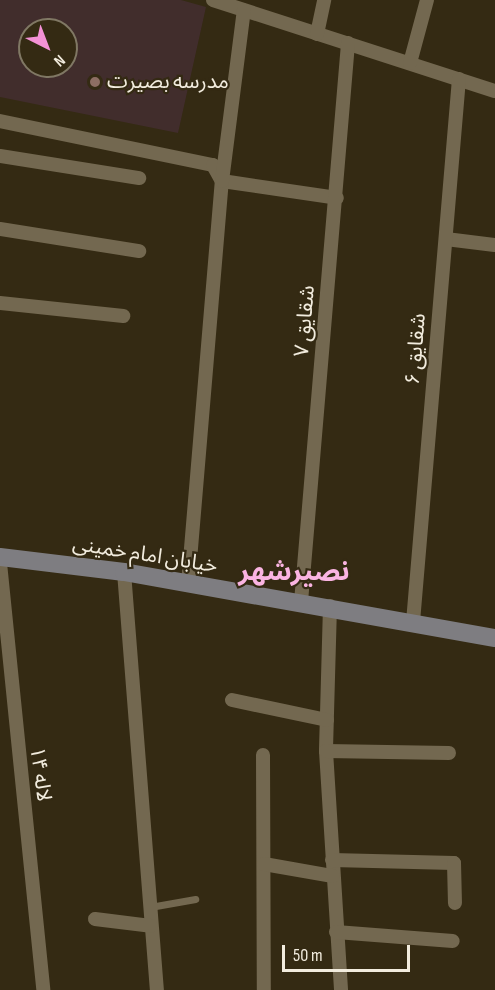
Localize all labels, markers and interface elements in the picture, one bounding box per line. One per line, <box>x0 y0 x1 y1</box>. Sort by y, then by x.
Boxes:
north arrow <box>18 18 78 78</box>
text: N <box>50 50 69 70</box>
place label: مدرسه بصیرت <box>107 69 229 95</box>
marker: مدرسه بصیرت <box>88 75 102 89</box>
street label: شقایق ۷ <box>289 284 321 358</box>
street label: شقایق ۶ <box>400 312 432 386</box>
street label: خیابان امام خمینی <box>71 531 219 579</box>
district label: نصیرشهر <box>238 557 350 589</box>
street label: لاله ۱۴ <box>24 745 56 803</box>
scale bar <box>285 933 412 971</box>
text: 50 m <box>293 945 323 966</box>

